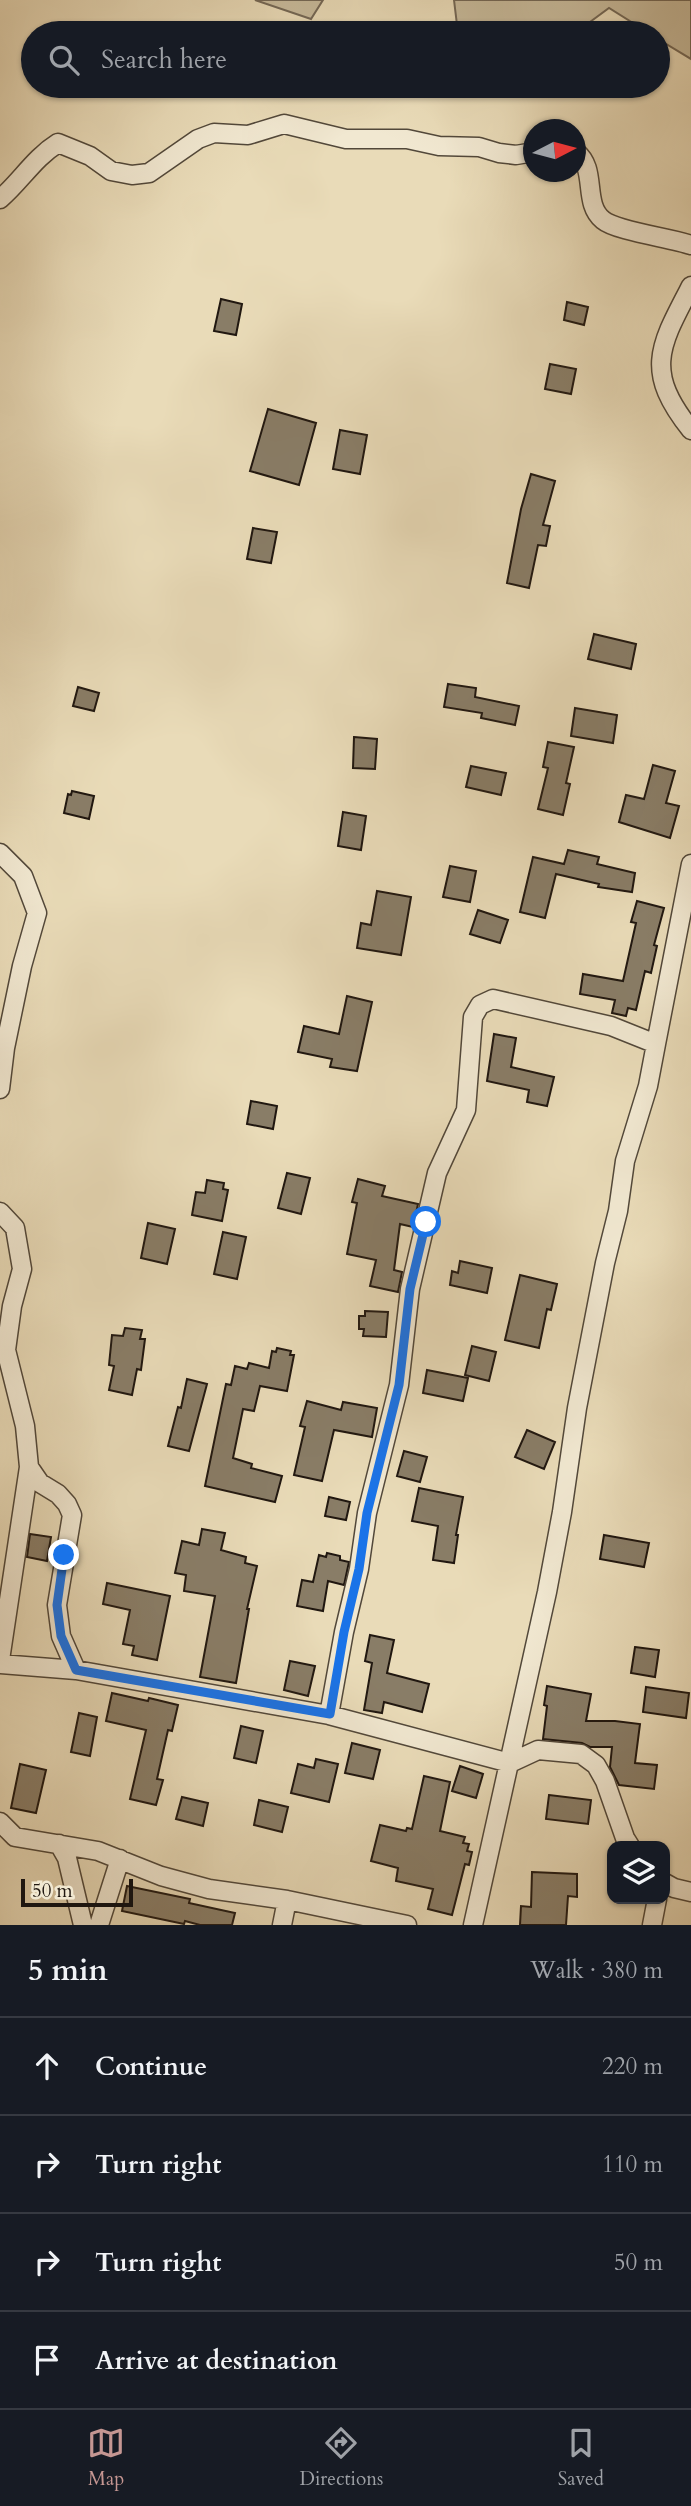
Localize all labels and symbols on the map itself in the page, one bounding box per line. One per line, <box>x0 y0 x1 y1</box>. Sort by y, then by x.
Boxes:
north arrow <box>523 119 586 182</box>
route start <box>410 1206 441 1237</box>
route end <box>48 1539 79 1570</box>
scale bar <box>21 1876 133 1908</box>

